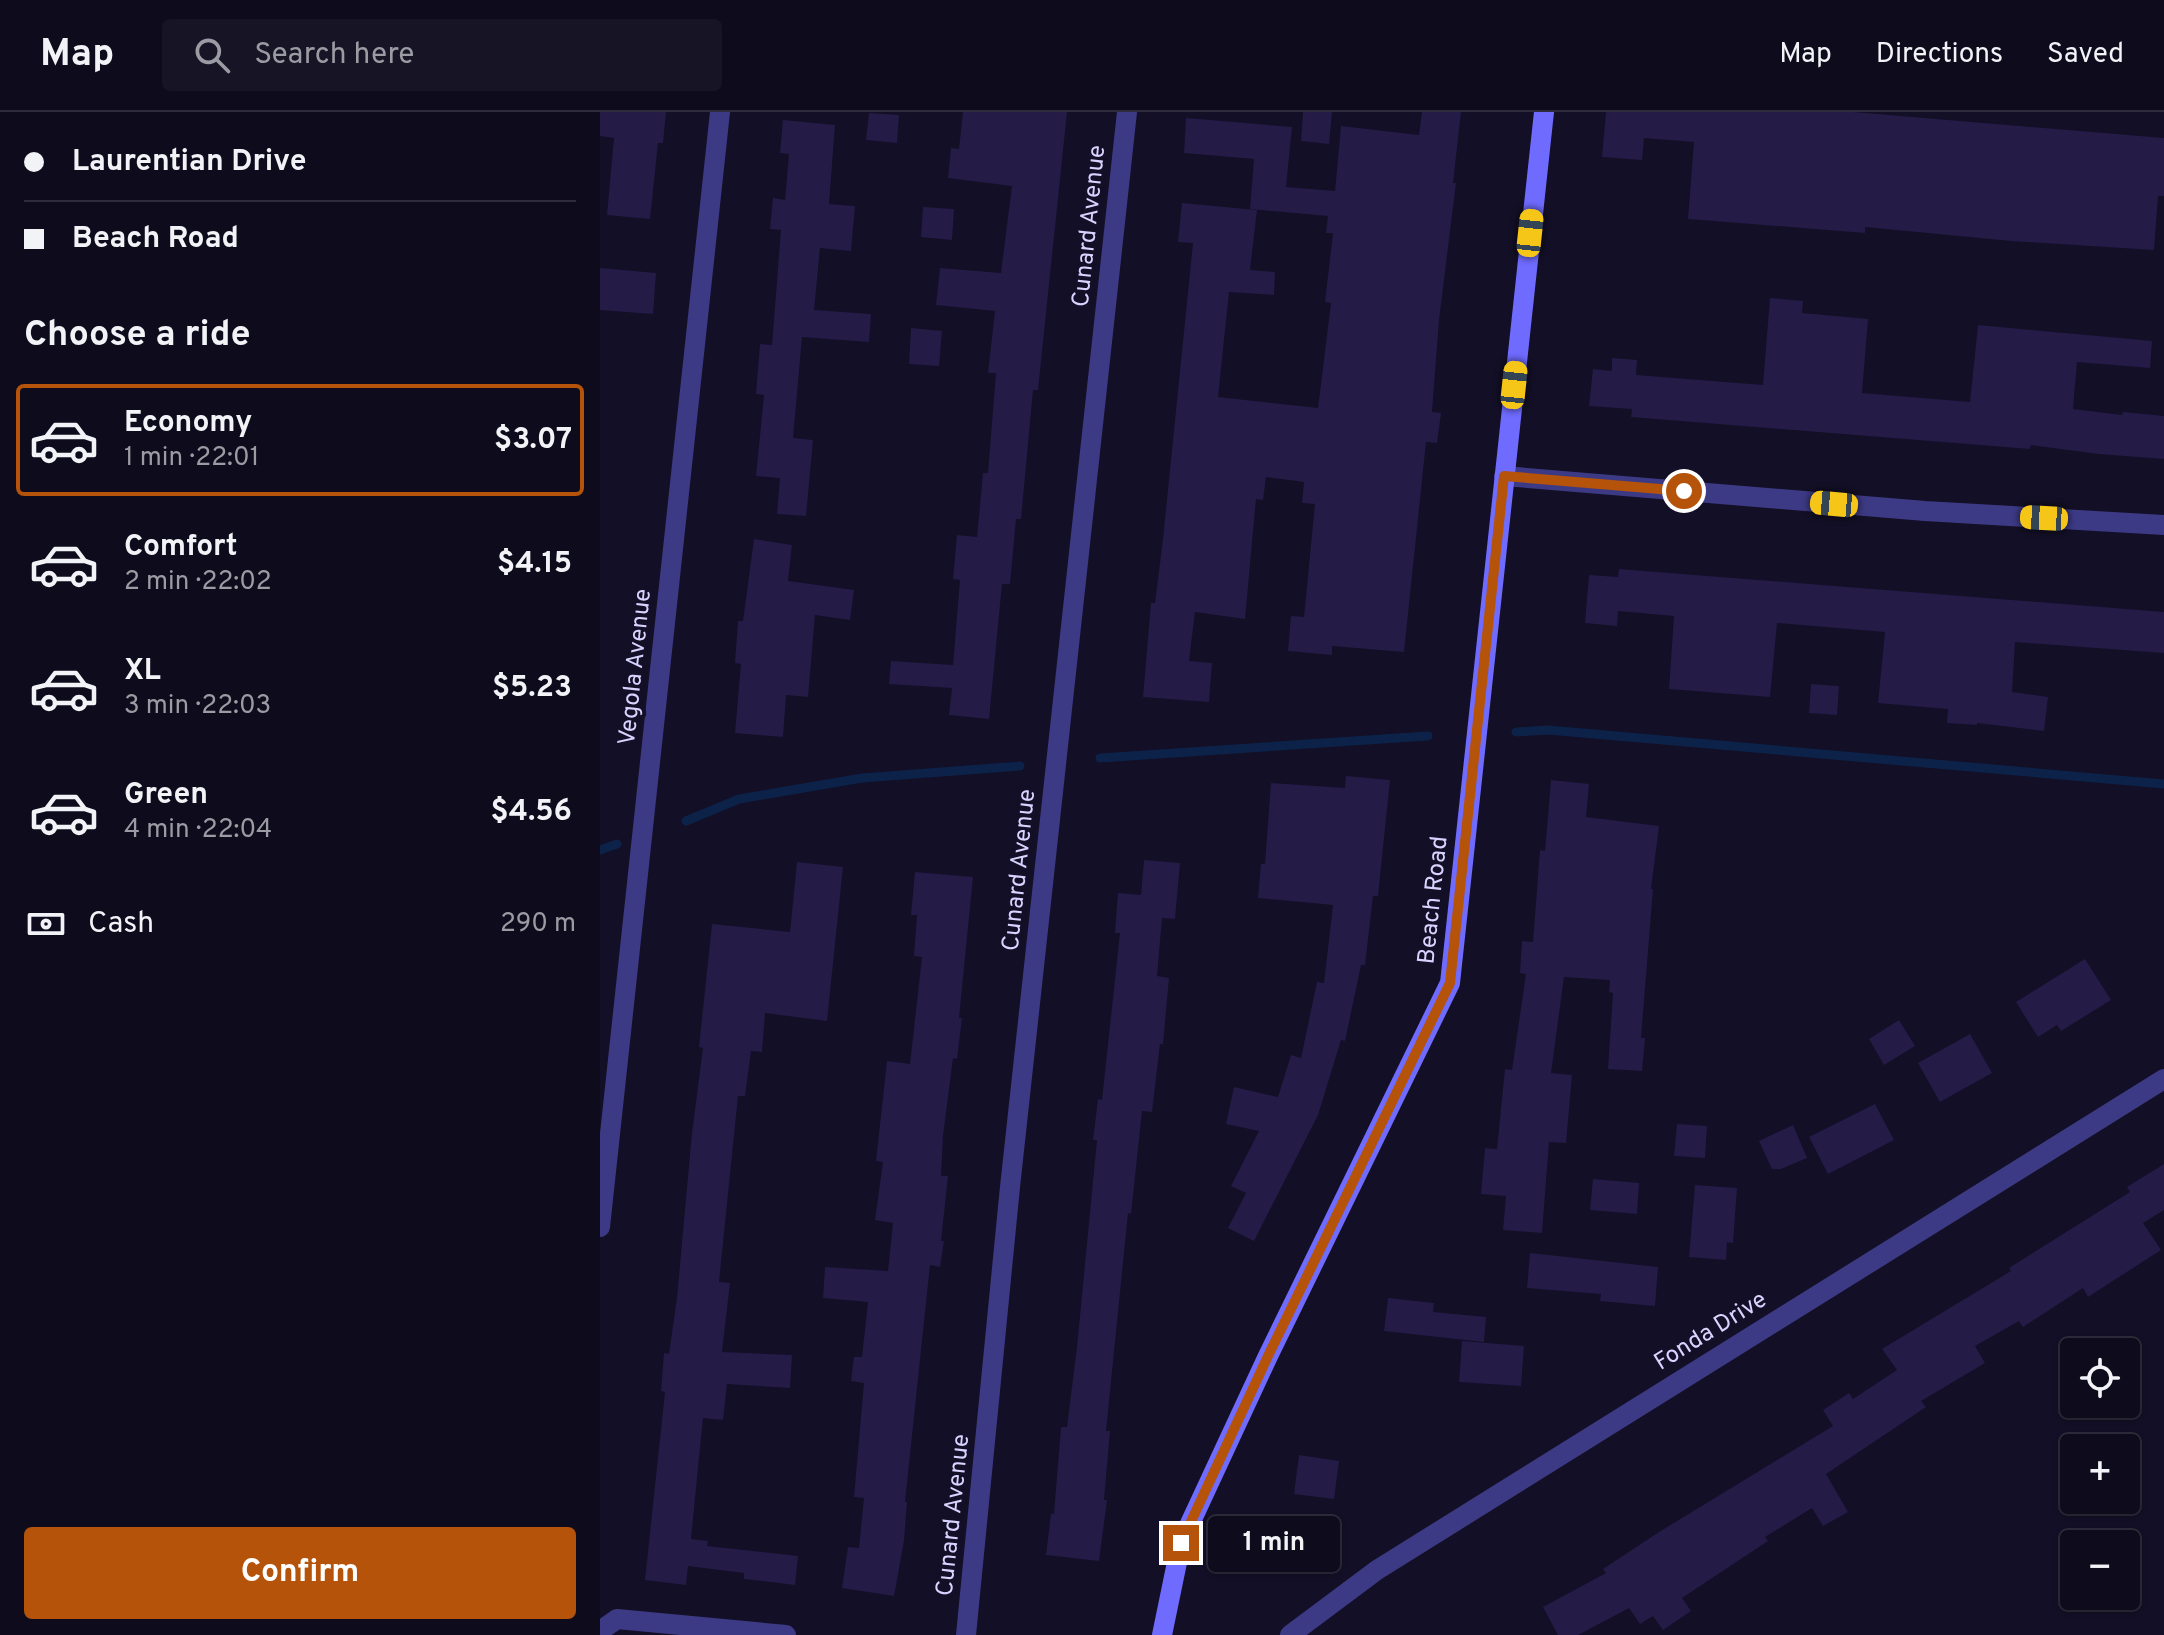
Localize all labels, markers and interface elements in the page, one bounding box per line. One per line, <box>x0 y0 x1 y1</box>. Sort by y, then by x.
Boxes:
search box <box>162 19 722 91</box>
text: Map <box>40 31 114 80</box>
icon: search <box>190 33 234 77</box>
text: Search here <box>254 37 414 74</box>
text: Map <box>1779 37 1832 73</box>
text: Directions <box>1876 37 2003 73</box>
text: Saved <box>2047 37 2124 73</box>
text: Laurentian Drive <box>72 144 306 181</box>
street label: Cunard Avenue <box>1067 144 1113 309</box>
car <box>1516 208 1544 258</box>
text: Beach Road <box>72 221 239 258</box>
text: Choose a ride <box>24 313 250 359</box>
car <box>1500 360 1528 410</box>
icon: car <box>28 404 100 476</box>
text: Economy <box>124 405 252 442</box>
text: $3.07 <box>494 422 572 459</box>
text: 1 min · 22:01 <box>124 442 259 475</box>
route start <box>1666 473 1702 509</box>
car <box>1809 490 1859 518</box>
car <box>2019 505 2069 531</box>
icon: car <box>28 528 100 600</box>
text: Comfort <box>124 529 237 566</box>
text: $4.15 <box>497 546 572 583</box>
text: 2 min · 22:02 <box>124 566 272 599</box>
street label: Vegola Avenue <box>613 587 659 747</box>
icon: car <box>28 652 100 724</box>
text: XL <box>124 653 161 690</box>
text: $5.23 <box>492 670 572 707</box>
text: 3 min · 22:03 <box>124 690 271 723</box>
icon: car <box>28 776 100 848</box>
text: Green <box>124 777 208 814</box>
street label: Cunard Avenue <box>997 788 1043 953</box>
text: $4.56 <box>491 794 572 831</box>
text: 4 min · 22:04 <box>124 814 272 847</box>
street label: Beach Road <box>1412 835 1456 966</box>
icon: cash <box>24 902 68 946</box>
text: Cash <box>88 906 154 943</box>
text: 290 m <box>500 908 576 941</box>
street label: Fonda Drive <box>1649 1285 1773 1378</box>
map controls <box>2060 1338 2140 1610</box>
button: locate <box>2060 1338 2140 1418</box>
street label: Cunard Avenue <box>931 1433 977 1598</box>
button: + <box>2060 1434 2140 1514</box>
callout: 1 min <box>1209 1515 1341 1571</box>
route end <box>1163 1525 1199 1561</box>
button: Confirm <box>24 1527 576 1619</box>
text: 1 min <box>1243 1527 1305 1560</box>
button: − <box>2060 1530 2140 1610</box>

